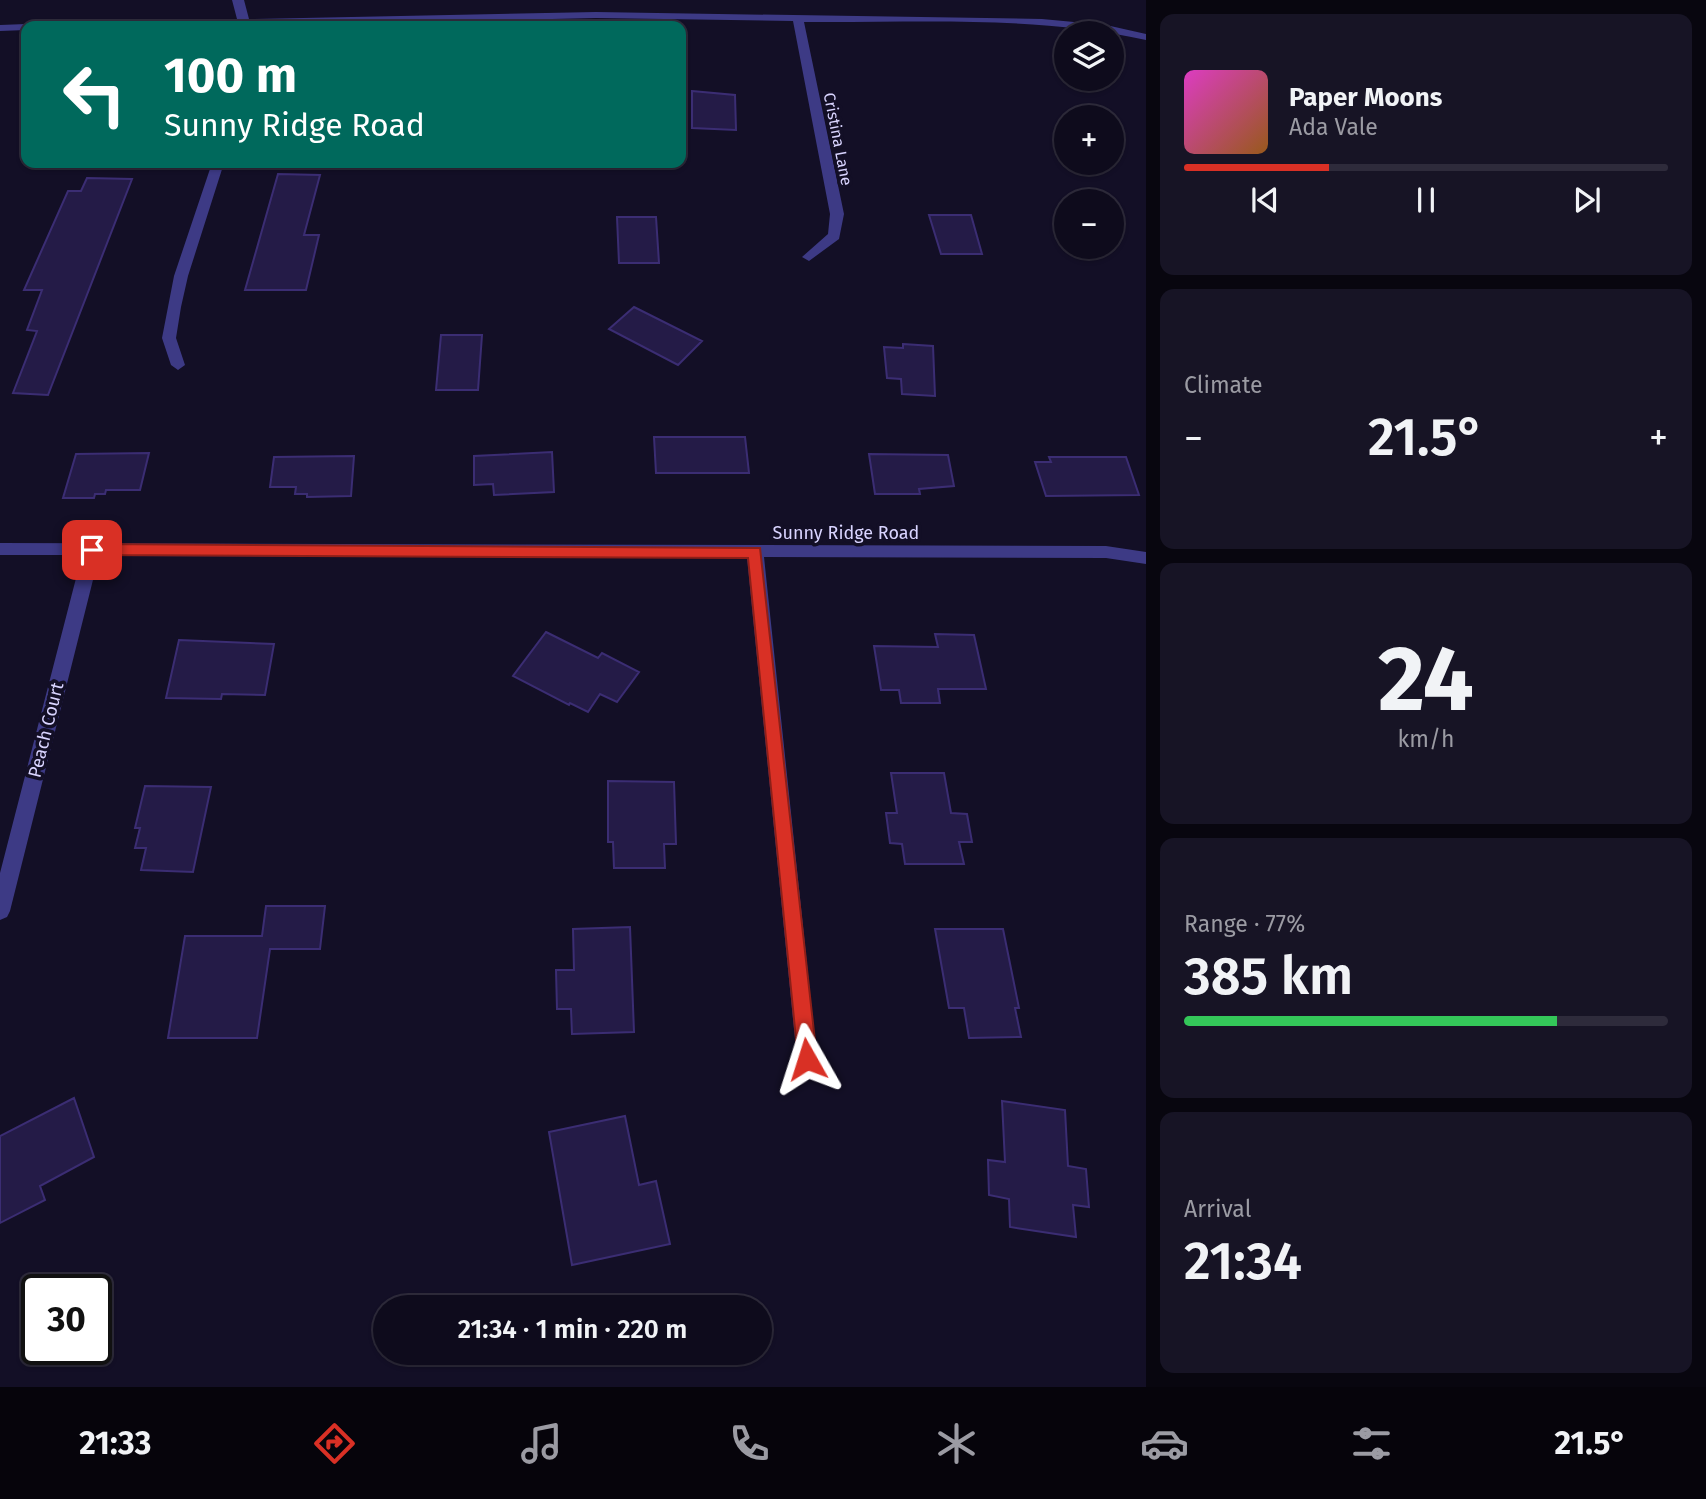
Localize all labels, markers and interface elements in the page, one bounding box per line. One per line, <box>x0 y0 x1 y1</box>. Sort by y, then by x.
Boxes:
map controls <box>1054 21 1124 259</box>
button: layers <box>1054 21 1124 91</box>
text: 100 m <box>164 46 297 105</box>
icon: left <box>49 49 140 140</box>
text: Paper Moons <box>1289 82 1442 113</box>
street label: Cristina Lane <box>820 91 856 187</box>
button: + <box>1054 105 1124 175</box>
text: Sunny Ridge Road <box>164 106 425 144</box>
text: Ada Vale <box>1289 113 1378 141</box>
icon: previous <box>1246 181 1284 219</box>
icon: pause <box>1407 181 1445 219</box>
icon: next <box>1568 181 1606 219</box>
button: − <box>1054 189 1124 259</box>
text: Climate <box>1184 371 1263 399</box>
text: 21.5° <box>1368 406 1484 469</box>
text: − <box>1184 415 1203 461</box>
text: + <box>1649 415 1668 461</box>
pin <box>62 520 122 580</box>
street label: Sunny Ridge Road <box>773 522 919 544</box>
icon: arrive <box>73 531 111 569</box>
text: 24 <box>1378 625 1474 734</box>
street label: Peach Court <box>24 680 69 780</box>
text: km/h <box>1398 725 1454 753</box>
text: Range · 77% <box>1184 910 1305 938</box>
text: 385 km <box>1184 945 1353 1008</box>
position arrow <box>770 1022 844 1096</box>
text: Arrival <box>1184 1195 1251 1223</box>
text: 21:34 <box>1184 1230 1302 1293</box>
speed limit sign: 30 <box>21 1274 112 1365</box>
text: 21:34 · 1 min · 220 m <box>458 1314 687 1345</box>
icon: directions <box>310 1419 359 1468</box>
icon: music <box>517 1419 566 1468</box>
icon: phone <box>725 1419 774 1468</box>
icon: climate <box>932 1419 981 1468</box>
icon: car <box>1140 1419 1189 1468</box>
icon: filters <box>1347 1419 1396 1468</box>
text: 21:33 <box>79 1424 151 1462</box>
text: 21.5° <box>1555 1424 1627 1462</box>

